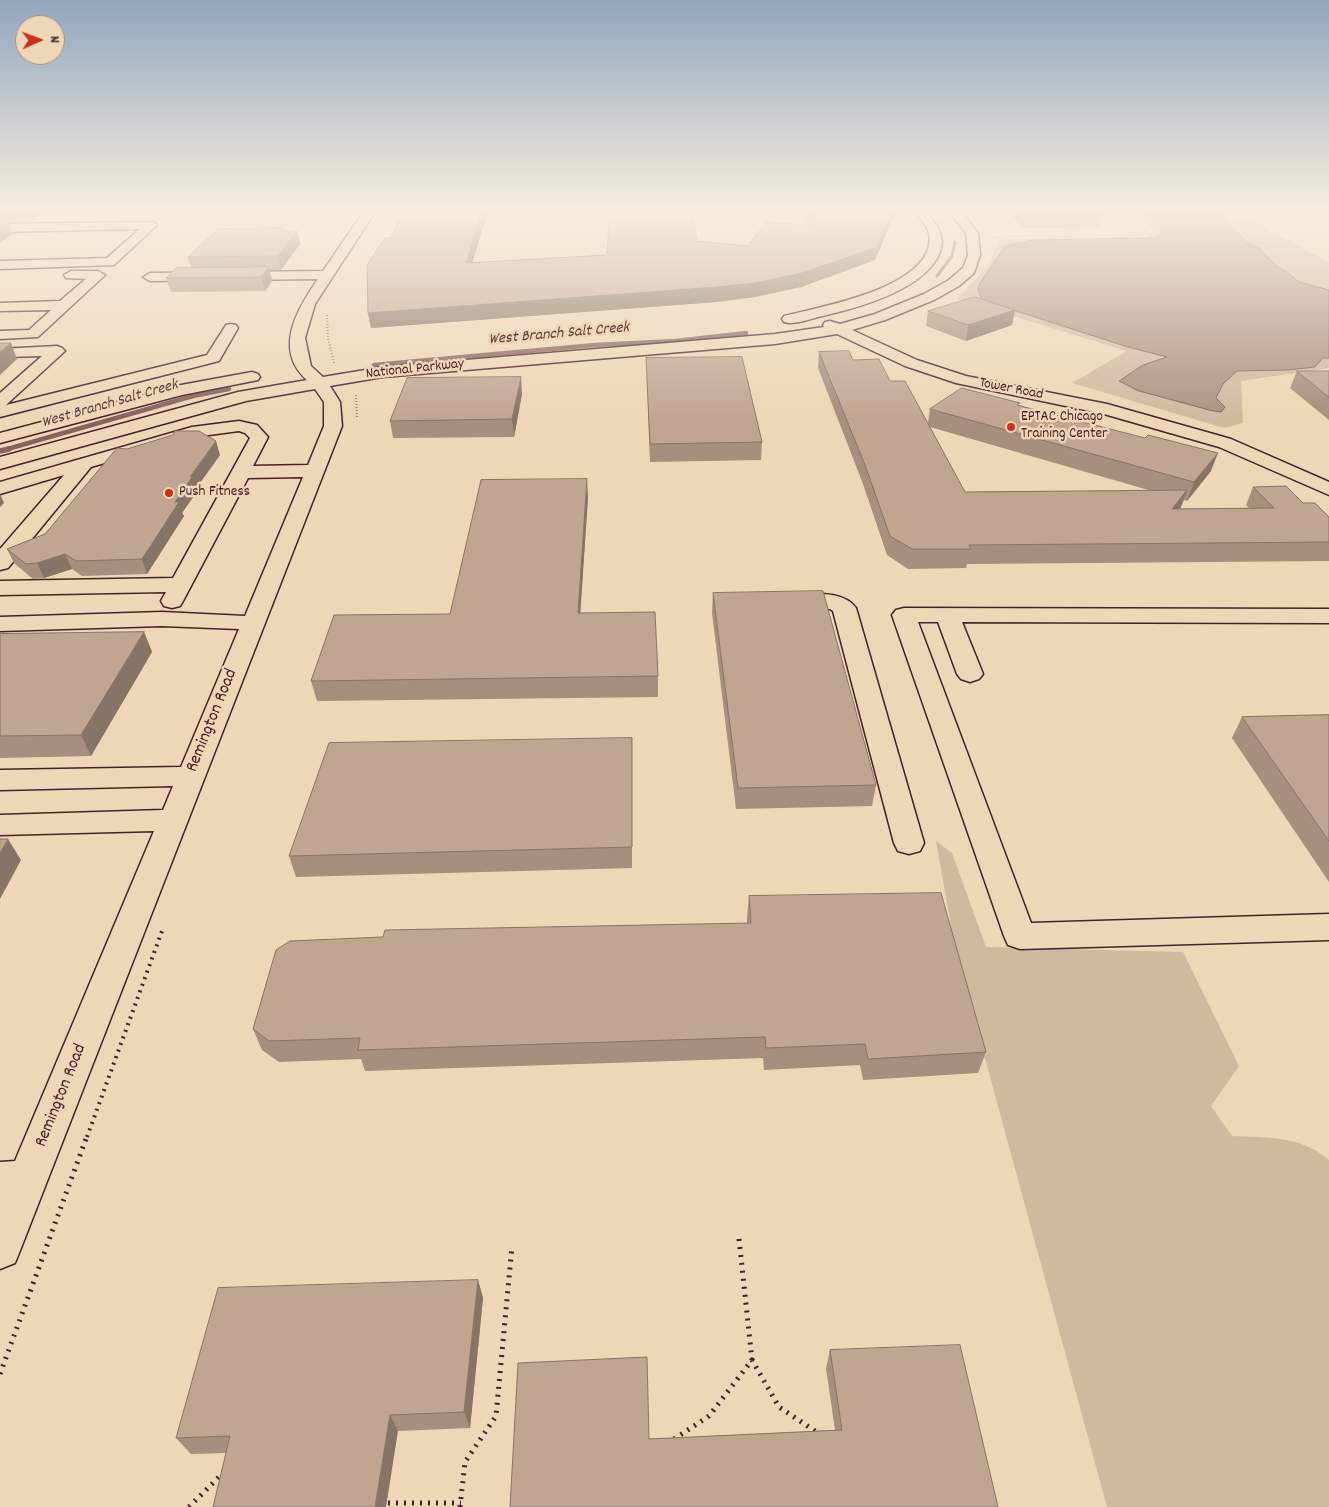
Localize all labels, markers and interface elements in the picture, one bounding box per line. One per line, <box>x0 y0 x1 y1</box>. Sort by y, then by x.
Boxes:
north arrow <box>15 15 65 65</box>
text: N <box>44 36 64 43</box>
water label: West Branch Salt Creek <box>488 319 630 351</box>
street label: National Parkway <box>365 356 465 384</box>
street label: Tower Road <box>978 375 1044 405</box>
water label: West Branch Salt Creek <box>40 376 180 434</box>
place label: EPTAC Chicago Training Center <box>1021 409 1108 444</box>
marker: EPTAC Chicago Training Center <box>1005 421 1017 433</box>
place label: Push Fitness <box>179 484 250 502</box>
marker: Push Fitness <box>163 487 175 499</box>
street label: Remington Road <box>183 666 243 776</box>
street label: Remington Road <box>32 1041 92 1151</box>

